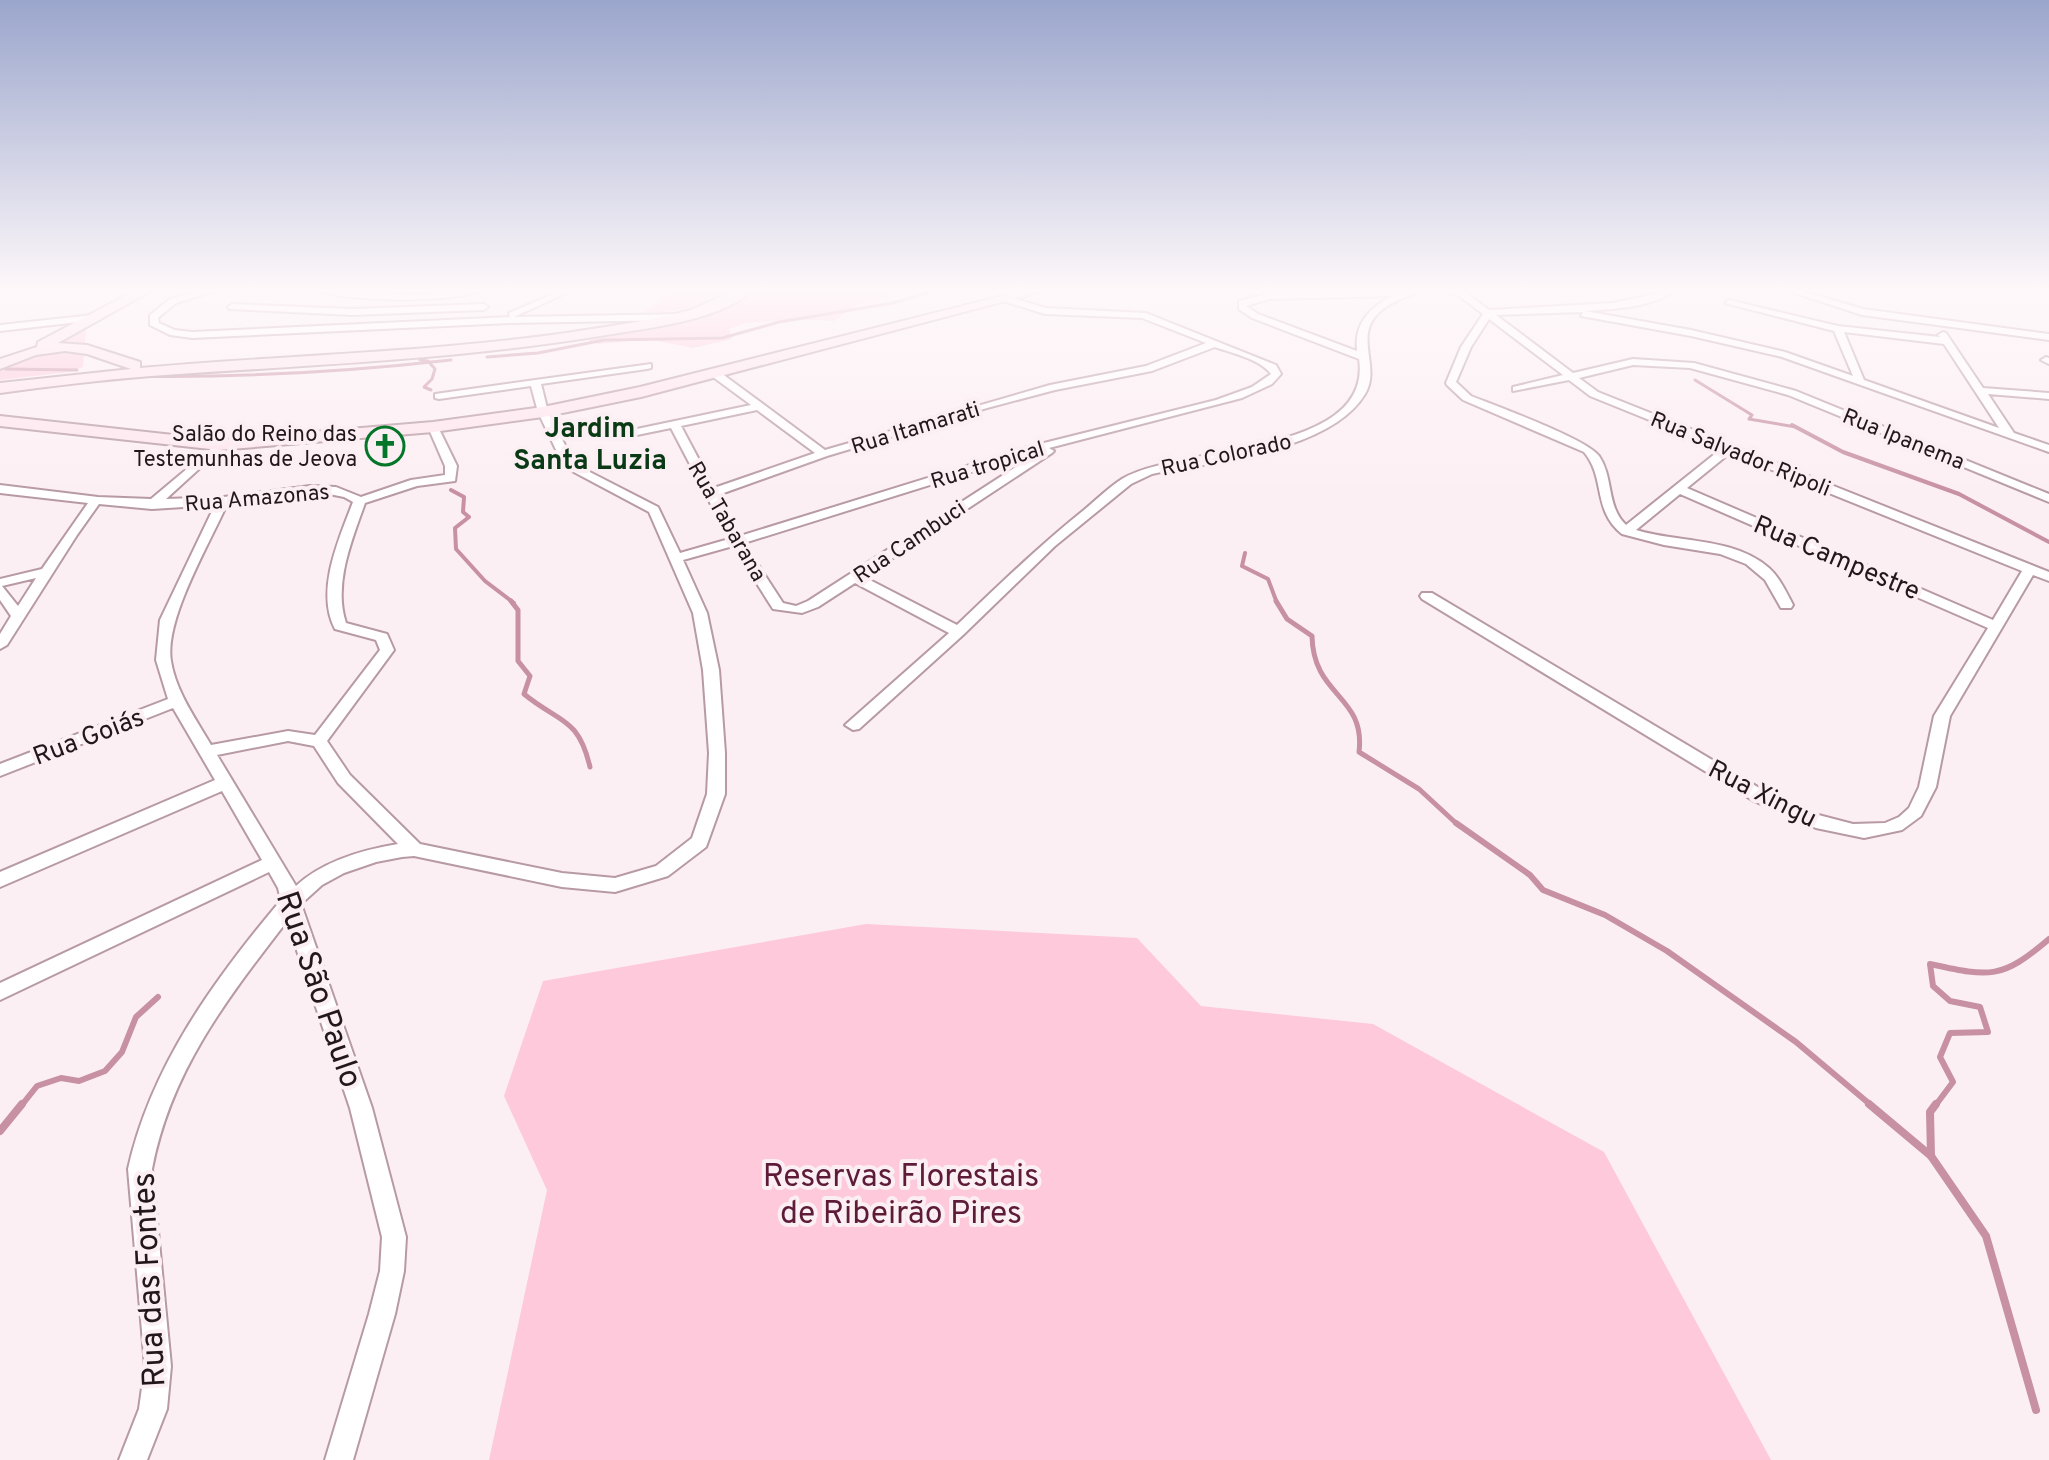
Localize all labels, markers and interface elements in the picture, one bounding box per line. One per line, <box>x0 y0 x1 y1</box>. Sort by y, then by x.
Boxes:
street label: Rua Itamarati <box>848 397 983 462</box>
street label: Rua Ipanema <box>1838 404 1968 477</box>
street label: Rua Salvador Ripoli <box>1646 407 1834 504</box>
district label: Jardim Santa Luzia <box>513 412 667 480</box>
place label: Salão do Reino das Testemunhas de Jeova <box>133 422 357 474</box>
church icon: Salão do Reino das Testemunhas de Jeova <box>364 425 406 467</box>
street label: Rua Colorado <box>1159 429 1294 483</box>
street label: Rua tropical <box>928 436 1048 496</box>
street label: Rua Tabarana <box>681 457 771 587</box>
street label: Rua Amazonas <box>184 480 331 519</box>
street label: Rua Cambuci <box>849 496 972 590</box>
street label: Rua Campestre <box>1748 509 1924 609</box>
street label: Rua Goiás <box>29 702 149 775</box>
street label: Rua Xingu <box>1702 754 1822 837</box>
street label: Rua São Paulo <box>265 886 370 1094</box>
park label: Reservas Florestais de Ribeirão Pires <box>763 1158 1039 1235</box>
street label: Rua das Fontes <box>125 1171 177 1388</box>

